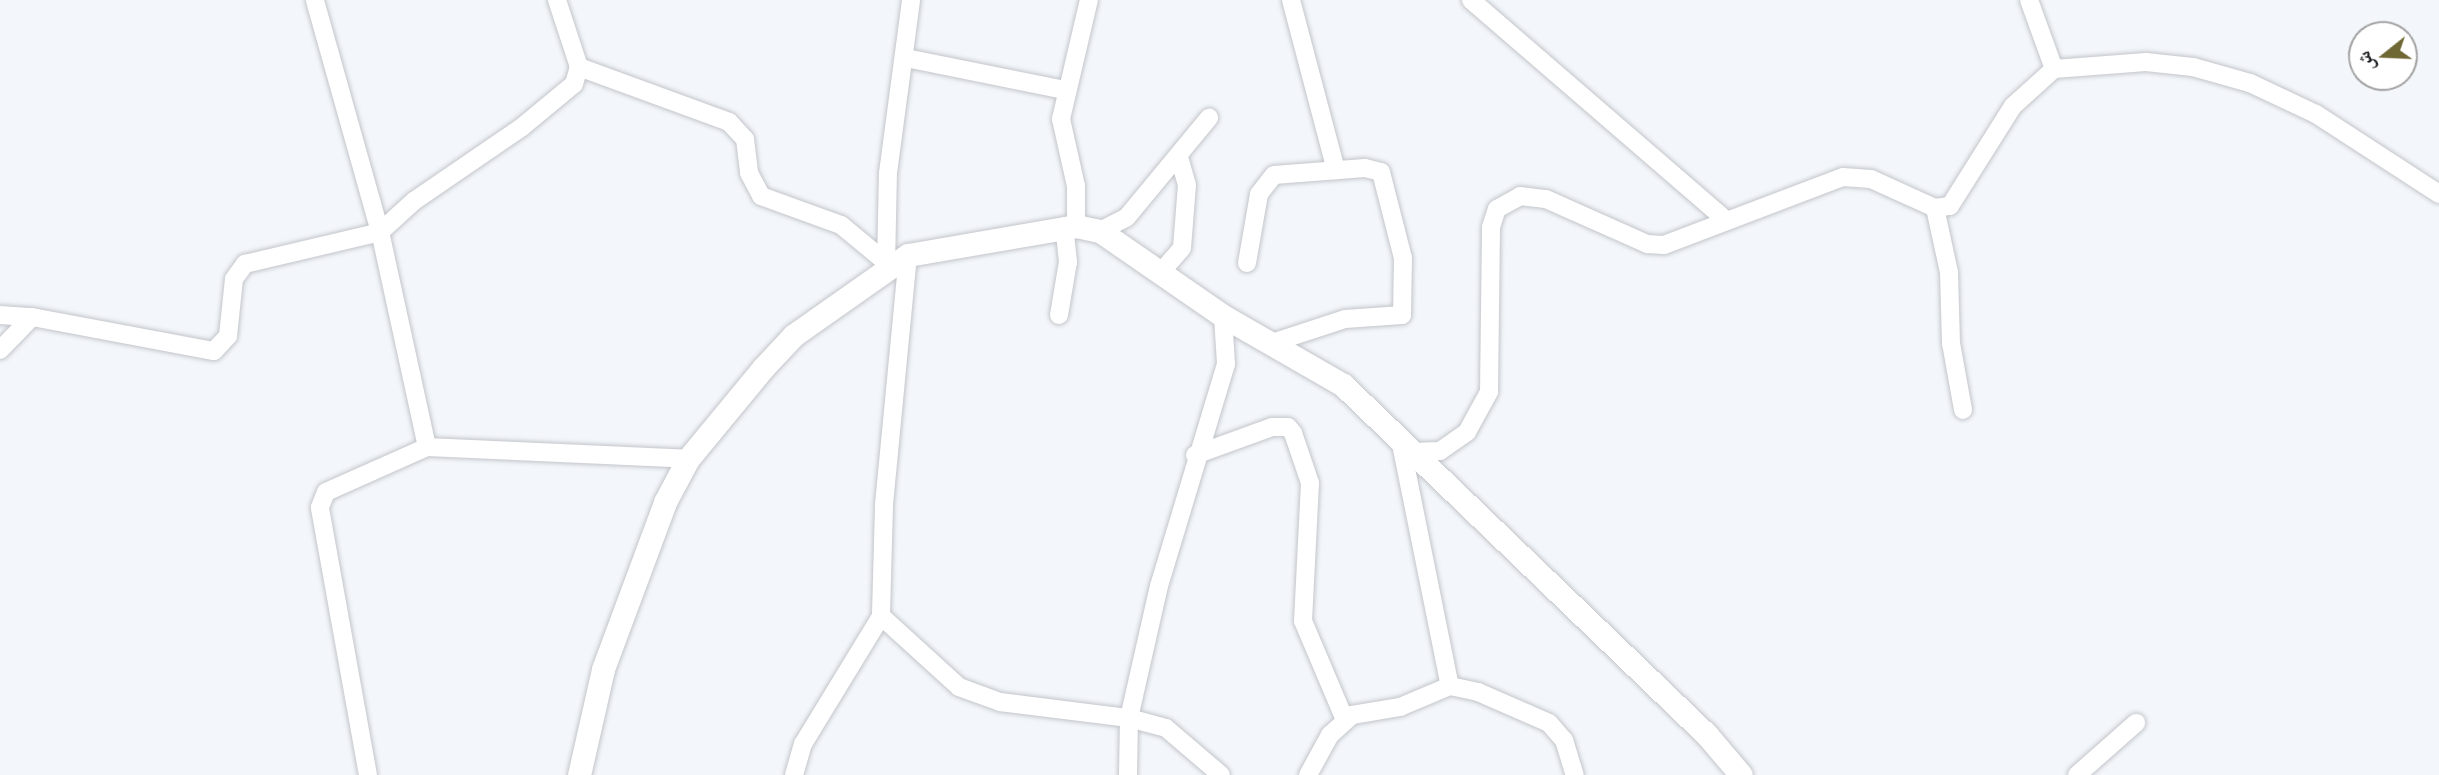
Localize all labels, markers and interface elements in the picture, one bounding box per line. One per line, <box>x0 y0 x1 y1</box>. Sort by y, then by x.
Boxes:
north arrow <box>2348 21 2418 91</box>
text: ش <box>2350 49 2379 75</box>

